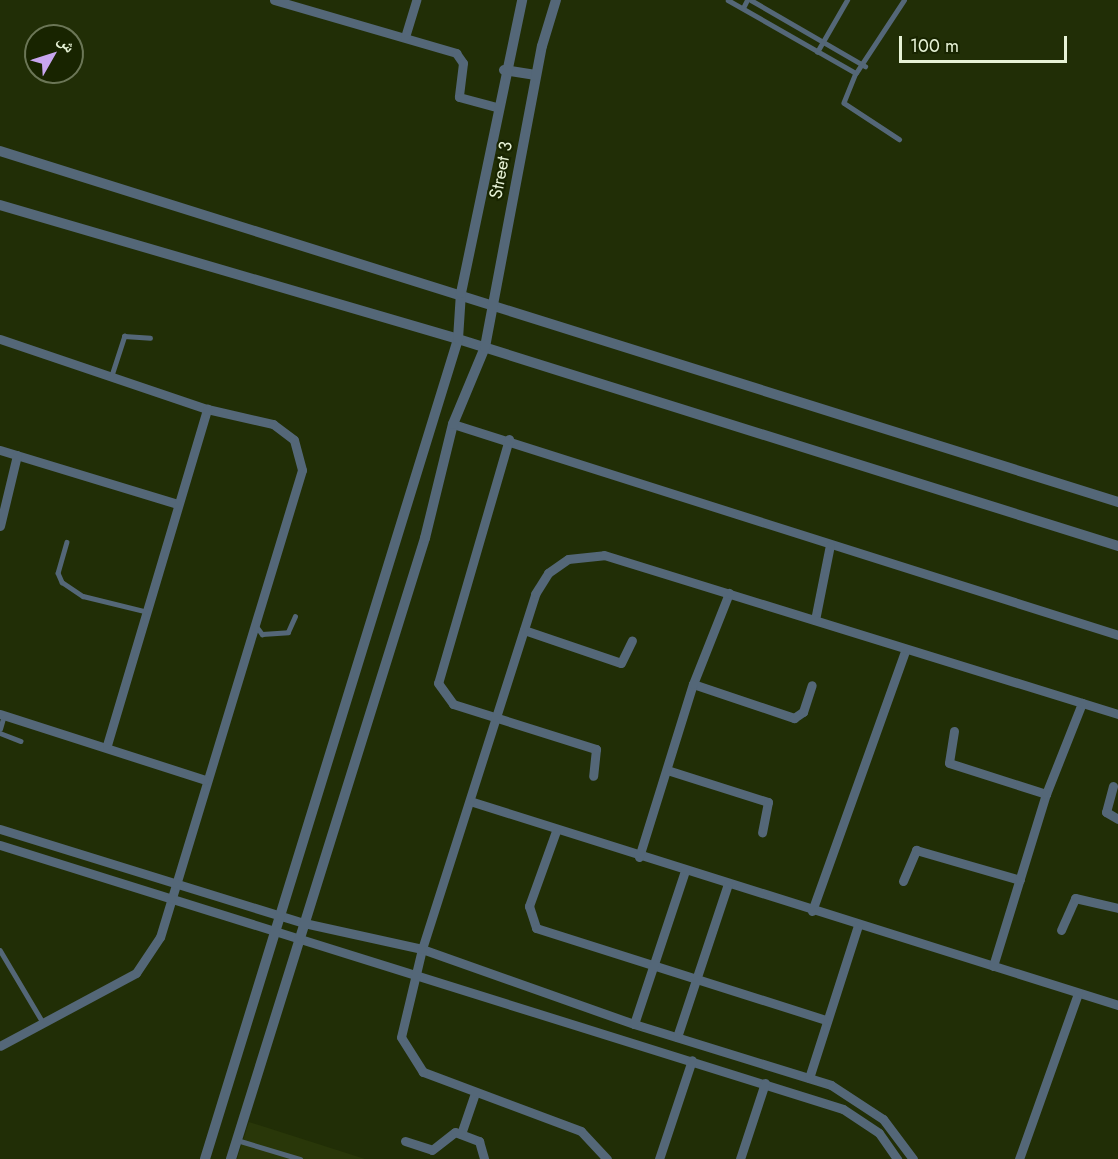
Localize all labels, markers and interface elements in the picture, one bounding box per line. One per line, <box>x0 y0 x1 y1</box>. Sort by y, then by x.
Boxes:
north arrow <box>24 24 84 84</box>
scale bar <box>902 24 1070 62</box>
text: ش <box>53 30 81 57</box>
text: 100 m <box>910 33 959 59</box>
street label: Street 3 <box>485 139 517 201</box>

